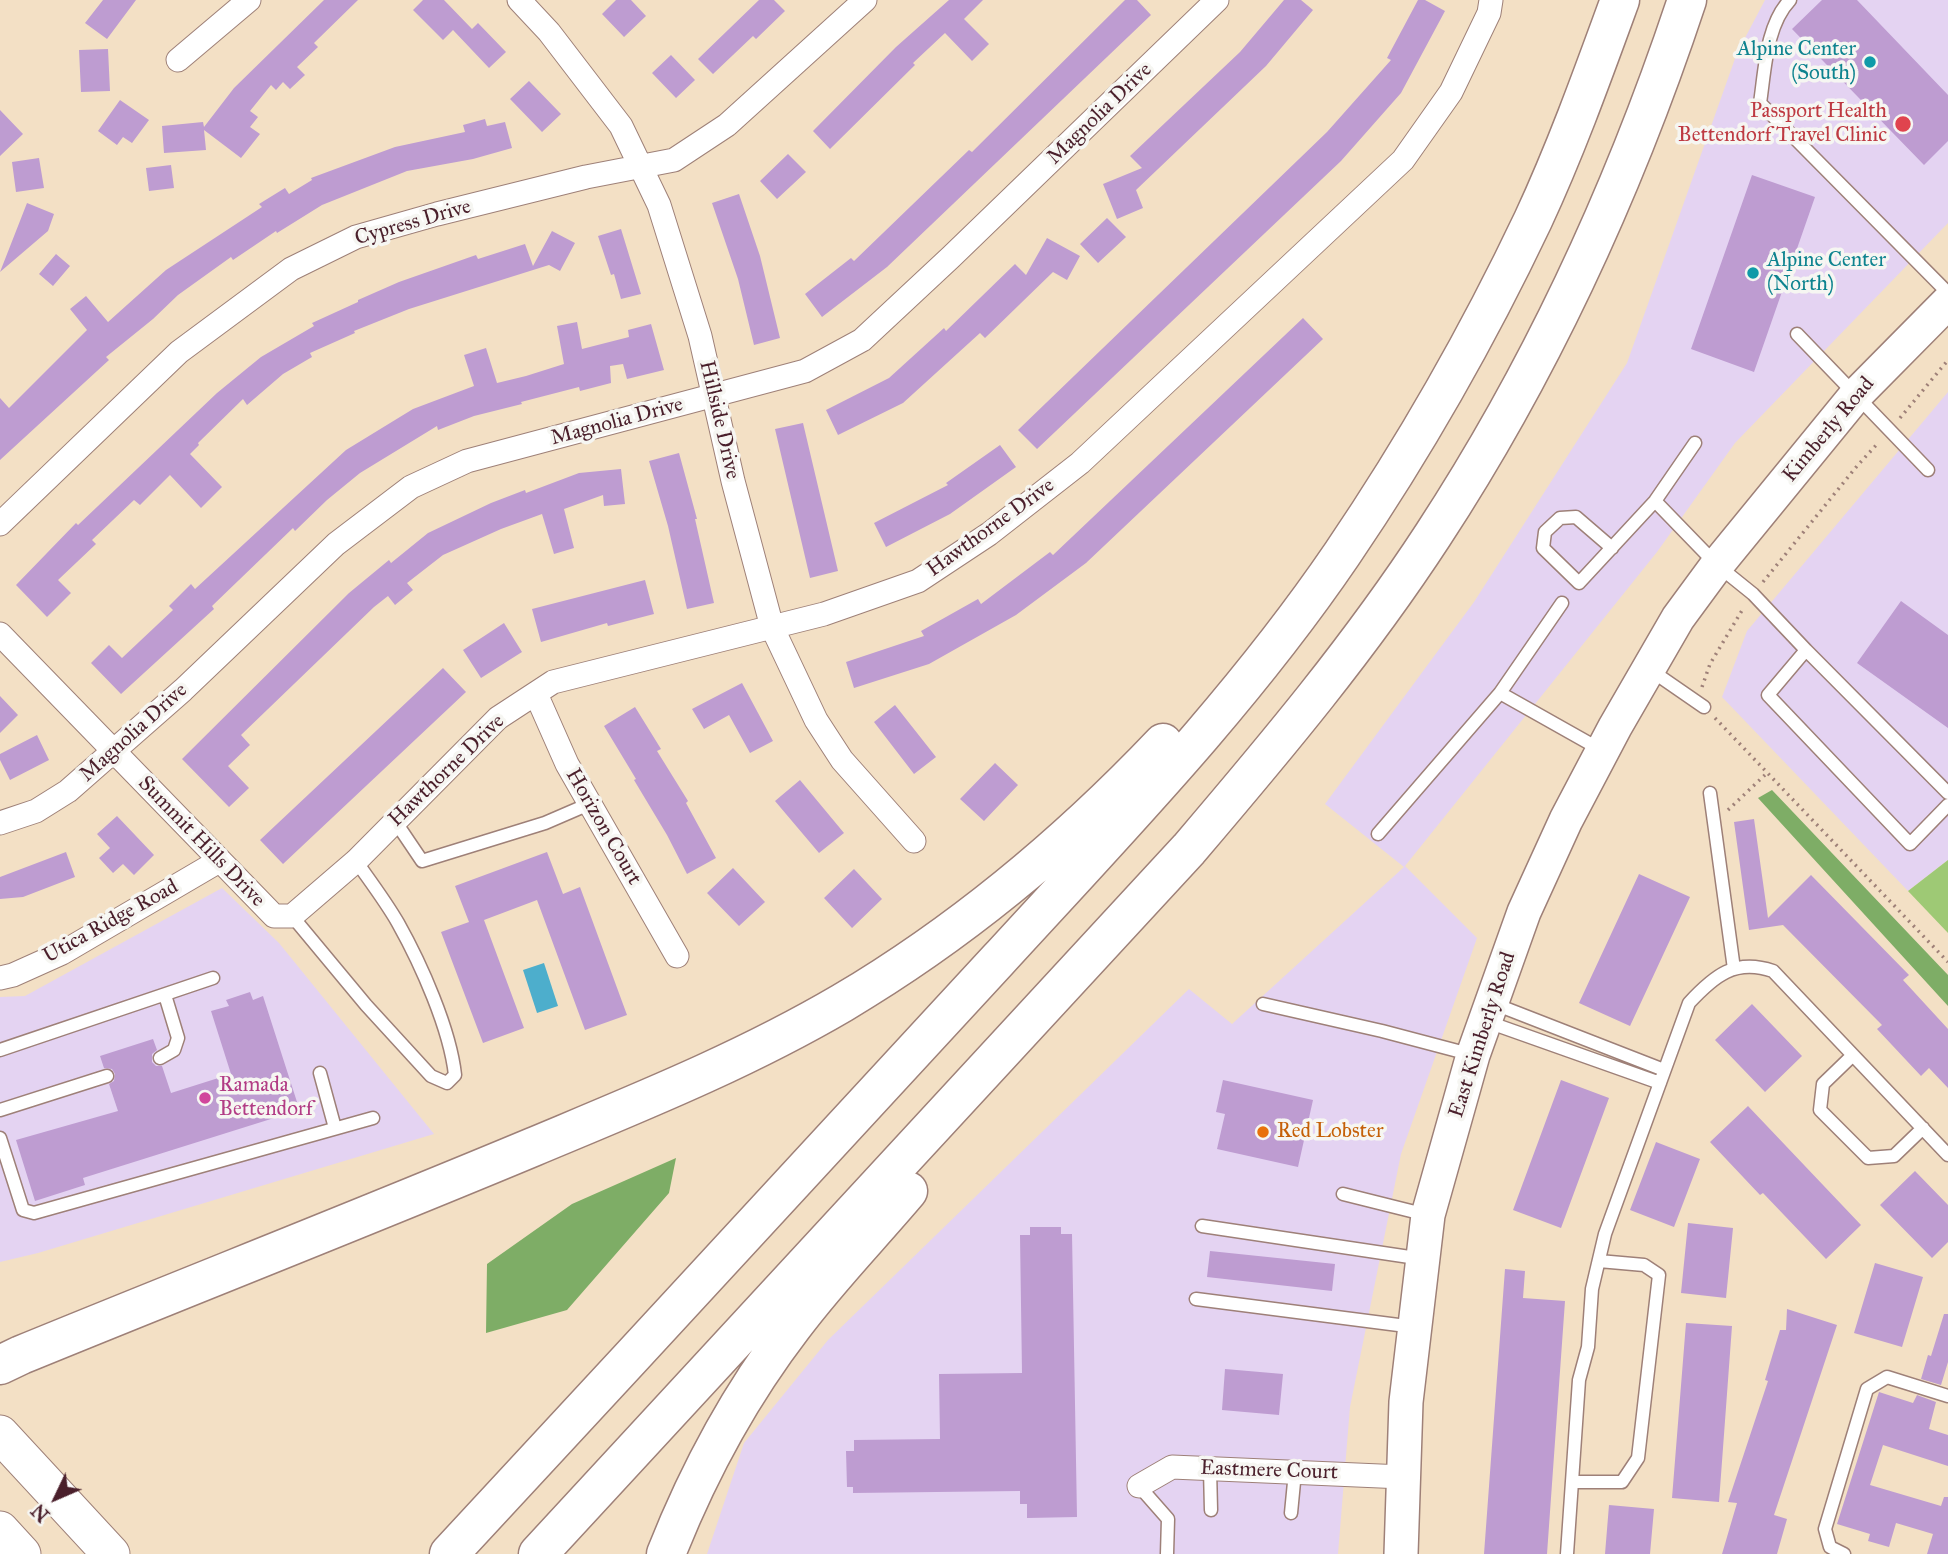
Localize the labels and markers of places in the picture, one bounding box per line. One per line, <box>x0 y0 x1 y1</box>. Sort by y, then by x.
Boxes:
place label: Alpine Center (South) <box>1737 37 1856 87</box>
marker: Alpine Center (South) <box>1862 54 1878 70</box>
place label: Passport Health Bettendorf Travel Clinic <box>1678 99 1887 149</box>
marker: Passport Health Bettendorf Travel Clinic <box>1893 114 1913 134</box>
place label: Alpine Center (North) <box>1767 248 1886 298</box>
marker: Alpine Center (North) <box>1745 265 1761 281</box>
place label: Ramada Bettendorf <box>219 1073 313 1123</box>
marker: Ramada Bettendorf <box>197 1090 213 1106</box>
place label: Red Lobster <box>1277 1119 1384 1145</box>
marker: Red Lobster <box>1255 1124 1271 1140</box>

